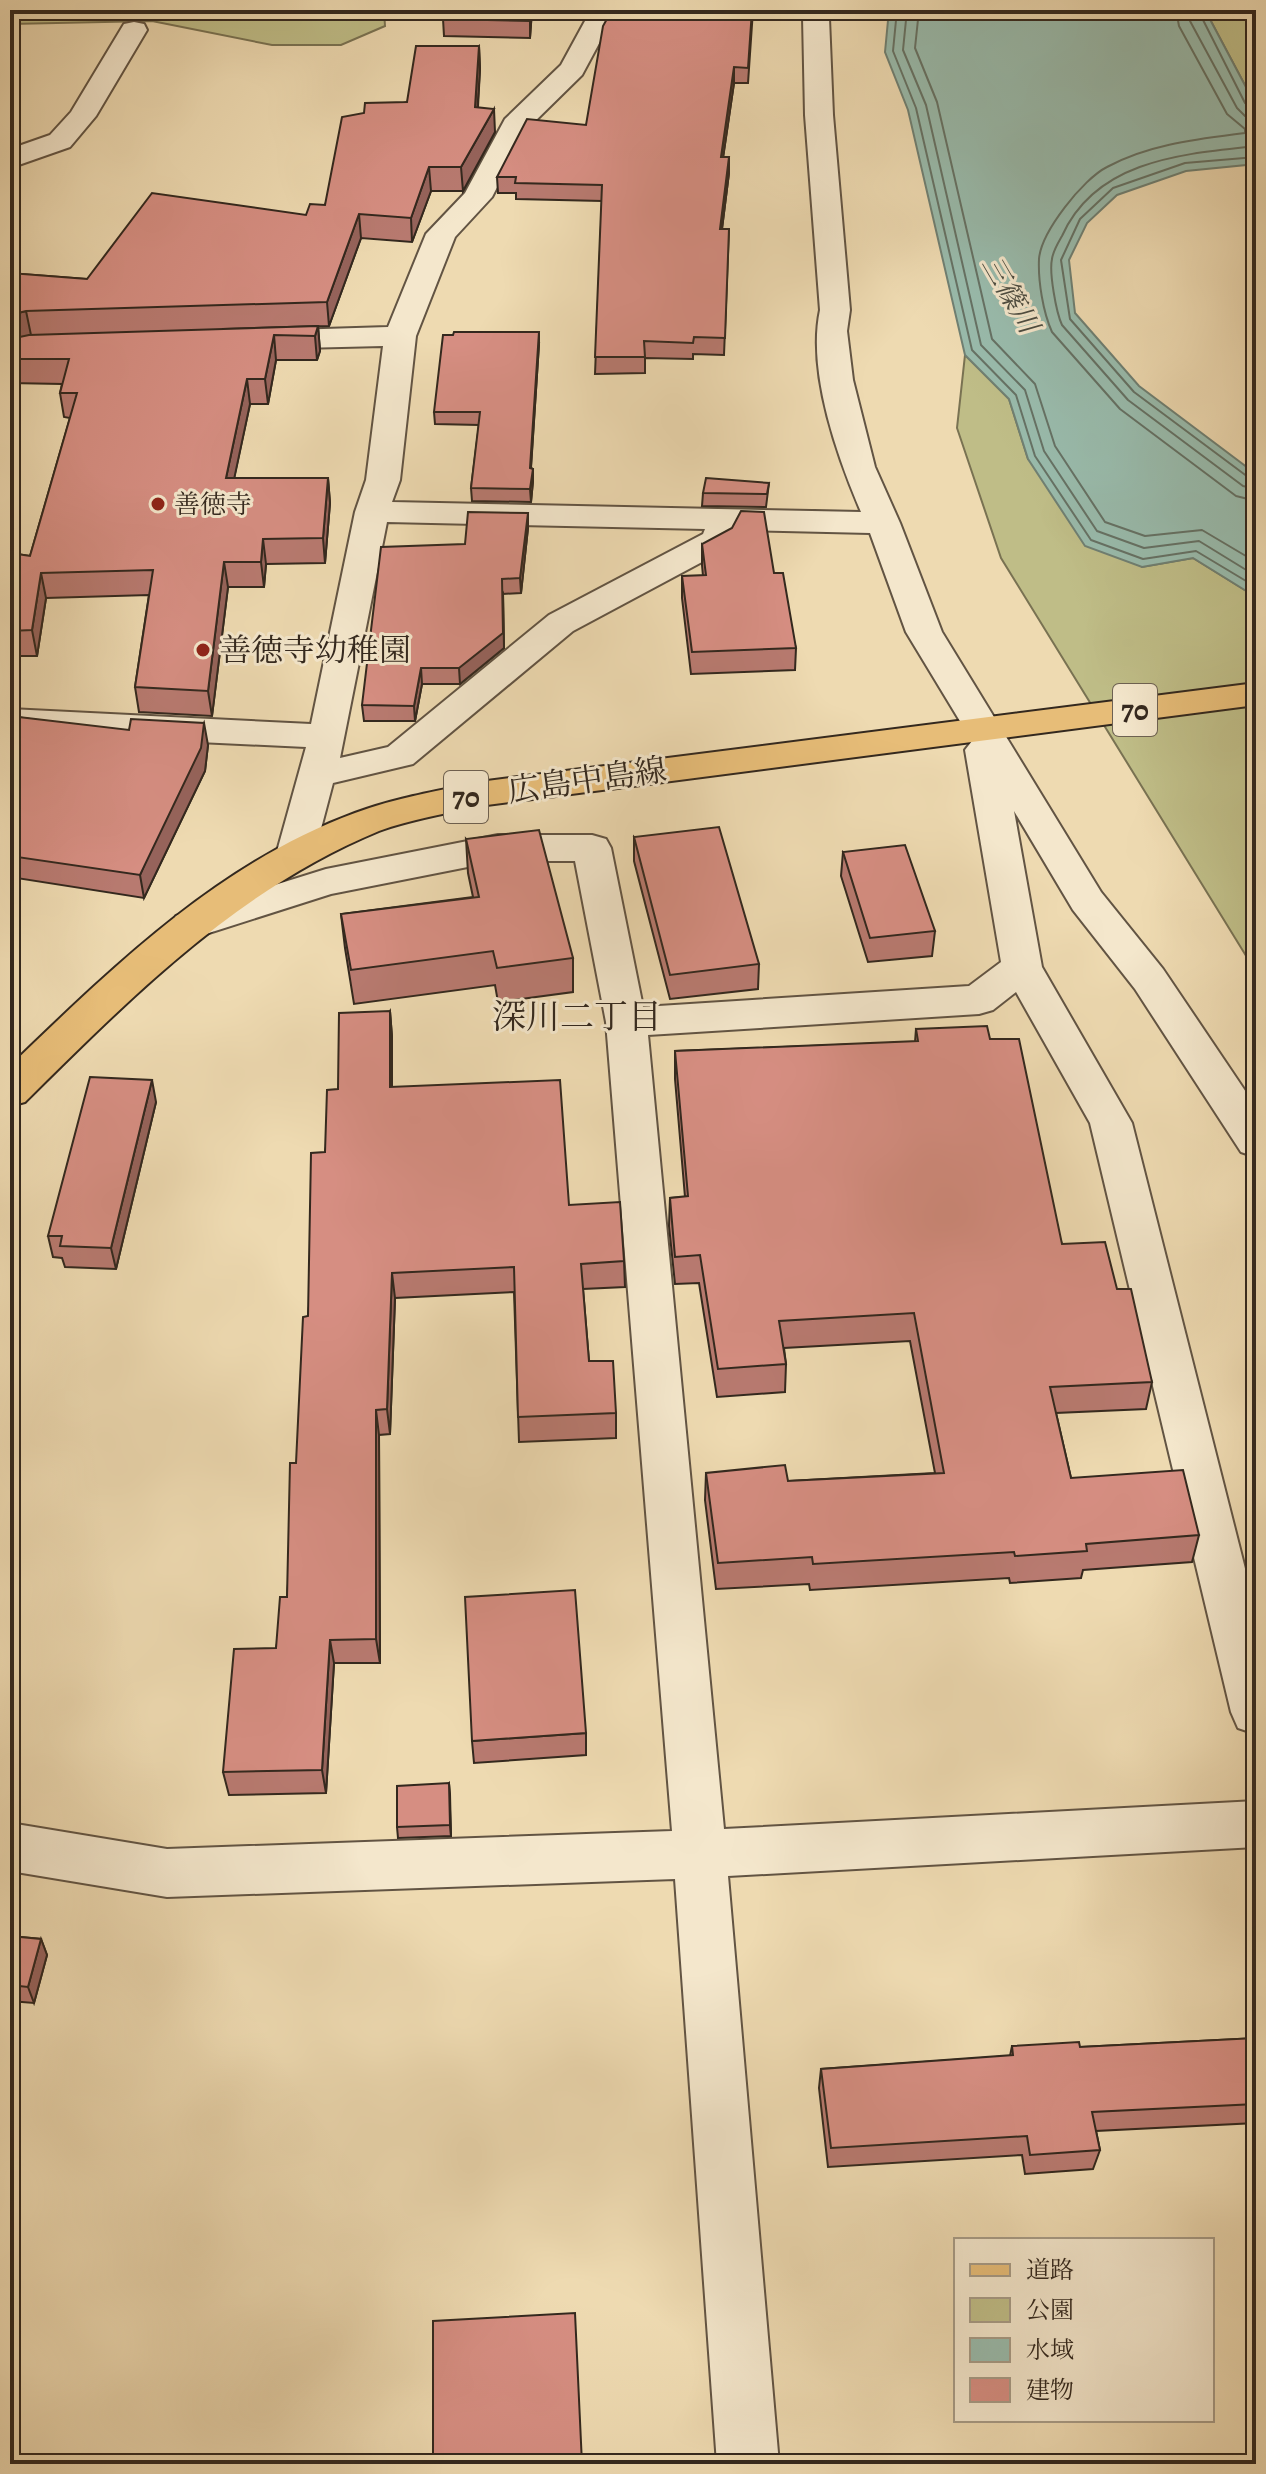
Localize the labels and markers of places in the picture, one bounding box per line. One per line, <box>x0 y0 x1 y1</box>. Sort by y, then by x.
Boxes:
place label: 善徳寺 <box>174 487 252 522</box>
marker: 善徳寺 <box>149 495 167 513</box>
place label: 善徳寺幼稚園 <box>219 628 411 672</box>
marker: 善徳寺幼稚園 <box>194 641 212 659</box>

